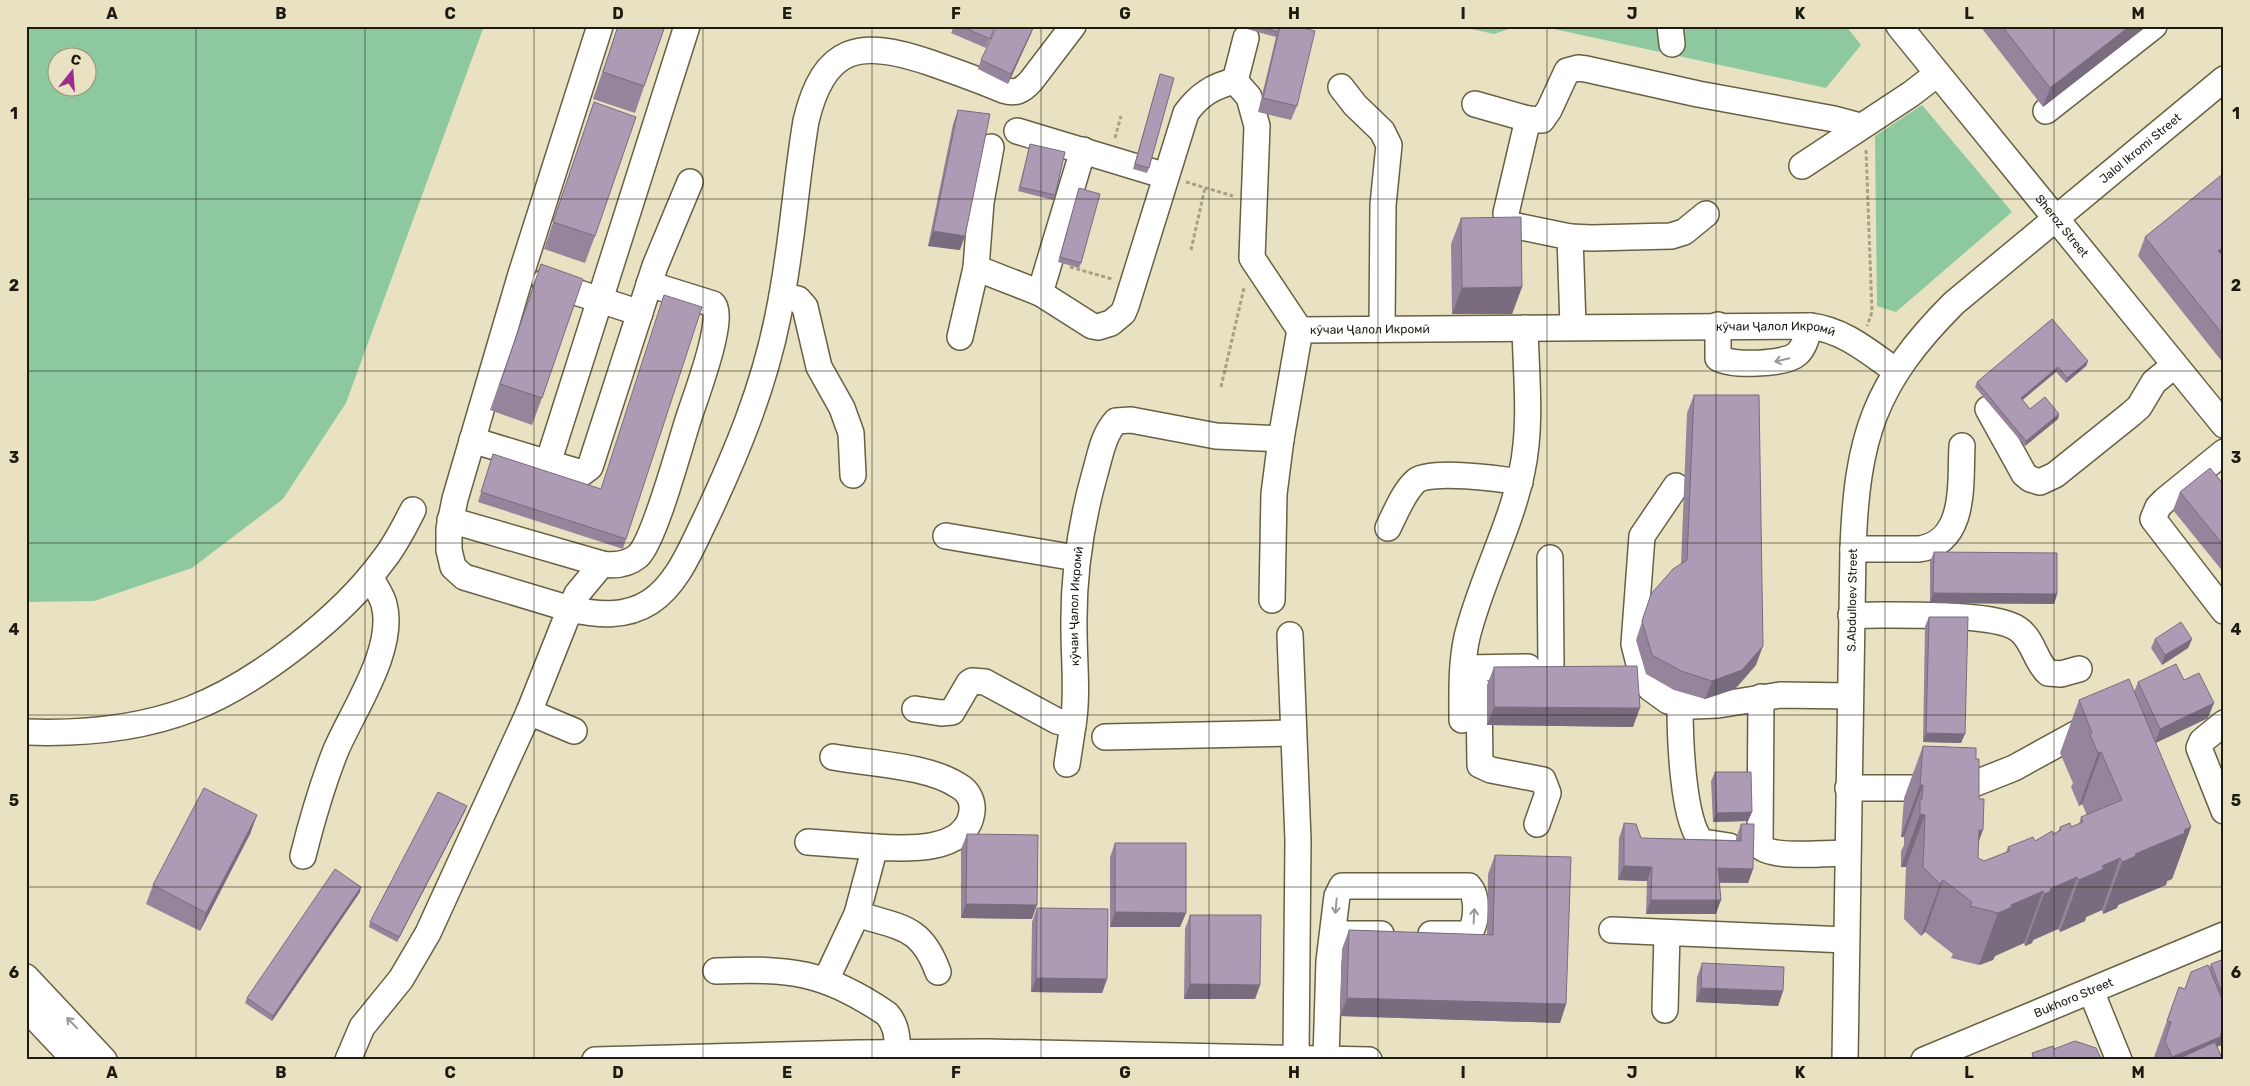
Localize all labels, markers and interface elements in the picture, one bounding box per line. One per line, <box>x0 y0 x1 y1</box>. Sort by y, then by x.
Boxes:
text: A <box>106 4 118 23</box>
text: B <box>275 4 287 23</box>
text: C <box>444 4 456 23</box>
text: D <box>612 4 624 23</box>
text: E <box>782 4 792 23</box>
text: F <box>951 4 961 23</box>
text: G <box>1119 4 1131 23</box>
text: H <box>1288 4 1300 23</box>
text: I <box>1460 4 1466 23</box>
text: J <box>1627 4 1637 23</box>
text: K <box>1795 4 1806 23</box>
text: L <box>1964 4 1974 23</box>
text: M <box>2131 4 2145 23</box>
north arrow <box>48 48 98 98</box>
text: С <box>68 50 83 70</box>
text: 1 <box>10 104 18 123</box>
text: 1 <box>2232 104 2240 123</box>
street label: Jalol Ikromi Street <box>2097 110 2184 186</box>
street label: Sheroz Street <box>2032 192 2092 260</box>
text: 2 <box>9 276 19 295</box>
text: 2 <box>2231 276 2241 295</box>
street label: кӯчаи Ҷалол Икромӣ <box>1716 319 1837 339</box>
street label: кӯчаи Ҷалол Икромӣ <box>1310 322 1430 337</box>
one-way arrow <box>1774 356 1790 365</box>
text: 3 <box>9 448 19 467</box>
text: 3 <box>2231 448 2241 467</box>
street label: кӯчаи Ҷалол Икромӣ <box>1067 546 1086 666</box>
street label: S.Abdulloev Street <box>1844 548 1860 652</box>
text: 4 <box>9 620 20 639</box>
text: 4 <box>2231 620 2242 639</box>
text: 5 <box>9 791 19 810</box>
text: 5 <box>2231 791 2241 810</box>
one-way arrow <box>1331 897 1341 913</box>
one-way arrow <box>1470 908 1479 924</box>
text: 6 <box>9 963 19 982</box>
text: 6 <box>2231 963 2241 982</box>
street label: Bukhoro Street <box>2032 975 2116 1020</box>
one-way arrow <box>66 1017 78 1030</box>
text: A <box>106 1063 118 1082</box>
text: B <box>275 1063 287 1082</box>
text: C <box>444 1063 456 1082</box>
text: D <box>612 1063 624 1082</box>
text: E <box>782 1063 792 1082</box>
text: F <box>951 1063 961 1082</box>
text: G <box>1119 1063 1131 1082</box>
text: H <box>1288 1063 1300 1082</box>
text: I <box>1460 1063 1466 1082</box>
text: J <box>1627 1063 1637 1082</box>
text: K <box>1795 1063 1806 1082</box>
text: L <box>1964 1063 1974 1082</box>
text: M <box>2131 1063 2145 1082</box>

